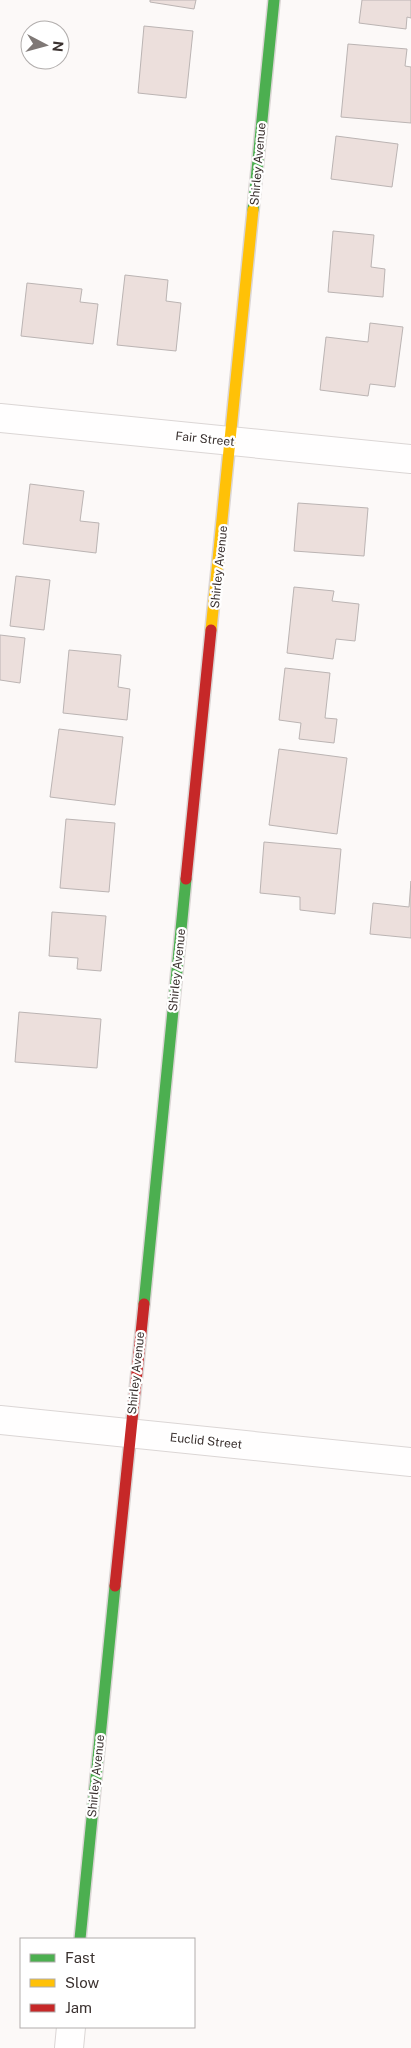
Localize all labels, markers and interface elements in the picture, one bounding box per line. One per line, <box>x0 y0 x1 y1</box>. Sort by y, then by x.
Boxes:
north arrow <box>20 20 70 70</box>
text: N <box>49 40 66 53</box>
street label: Shirley Avenue <box>247 122 269 206</box>
street label: Fair Street <box>175 429 236 449</box>
street label: Shirley Avenue <box>208 525 230 609</box>
street label: Shirley Avenue <box>166 928 188 1012</box>
street label: Shirley Avenue <box>125 1331 147 1415</box>
street label: Euclid Street <box>169 1430 243 1452</box>
street label: Shirley Avenue <box>85 1734 107 1818</box>
legend <box>20 1938 195 2028</box>
text: Fast <box>65 1949 95 1966</box>
text: Slow <box>65 1974 100 1991</box>
text: Jam <box>65 1999 92 2016</box>

